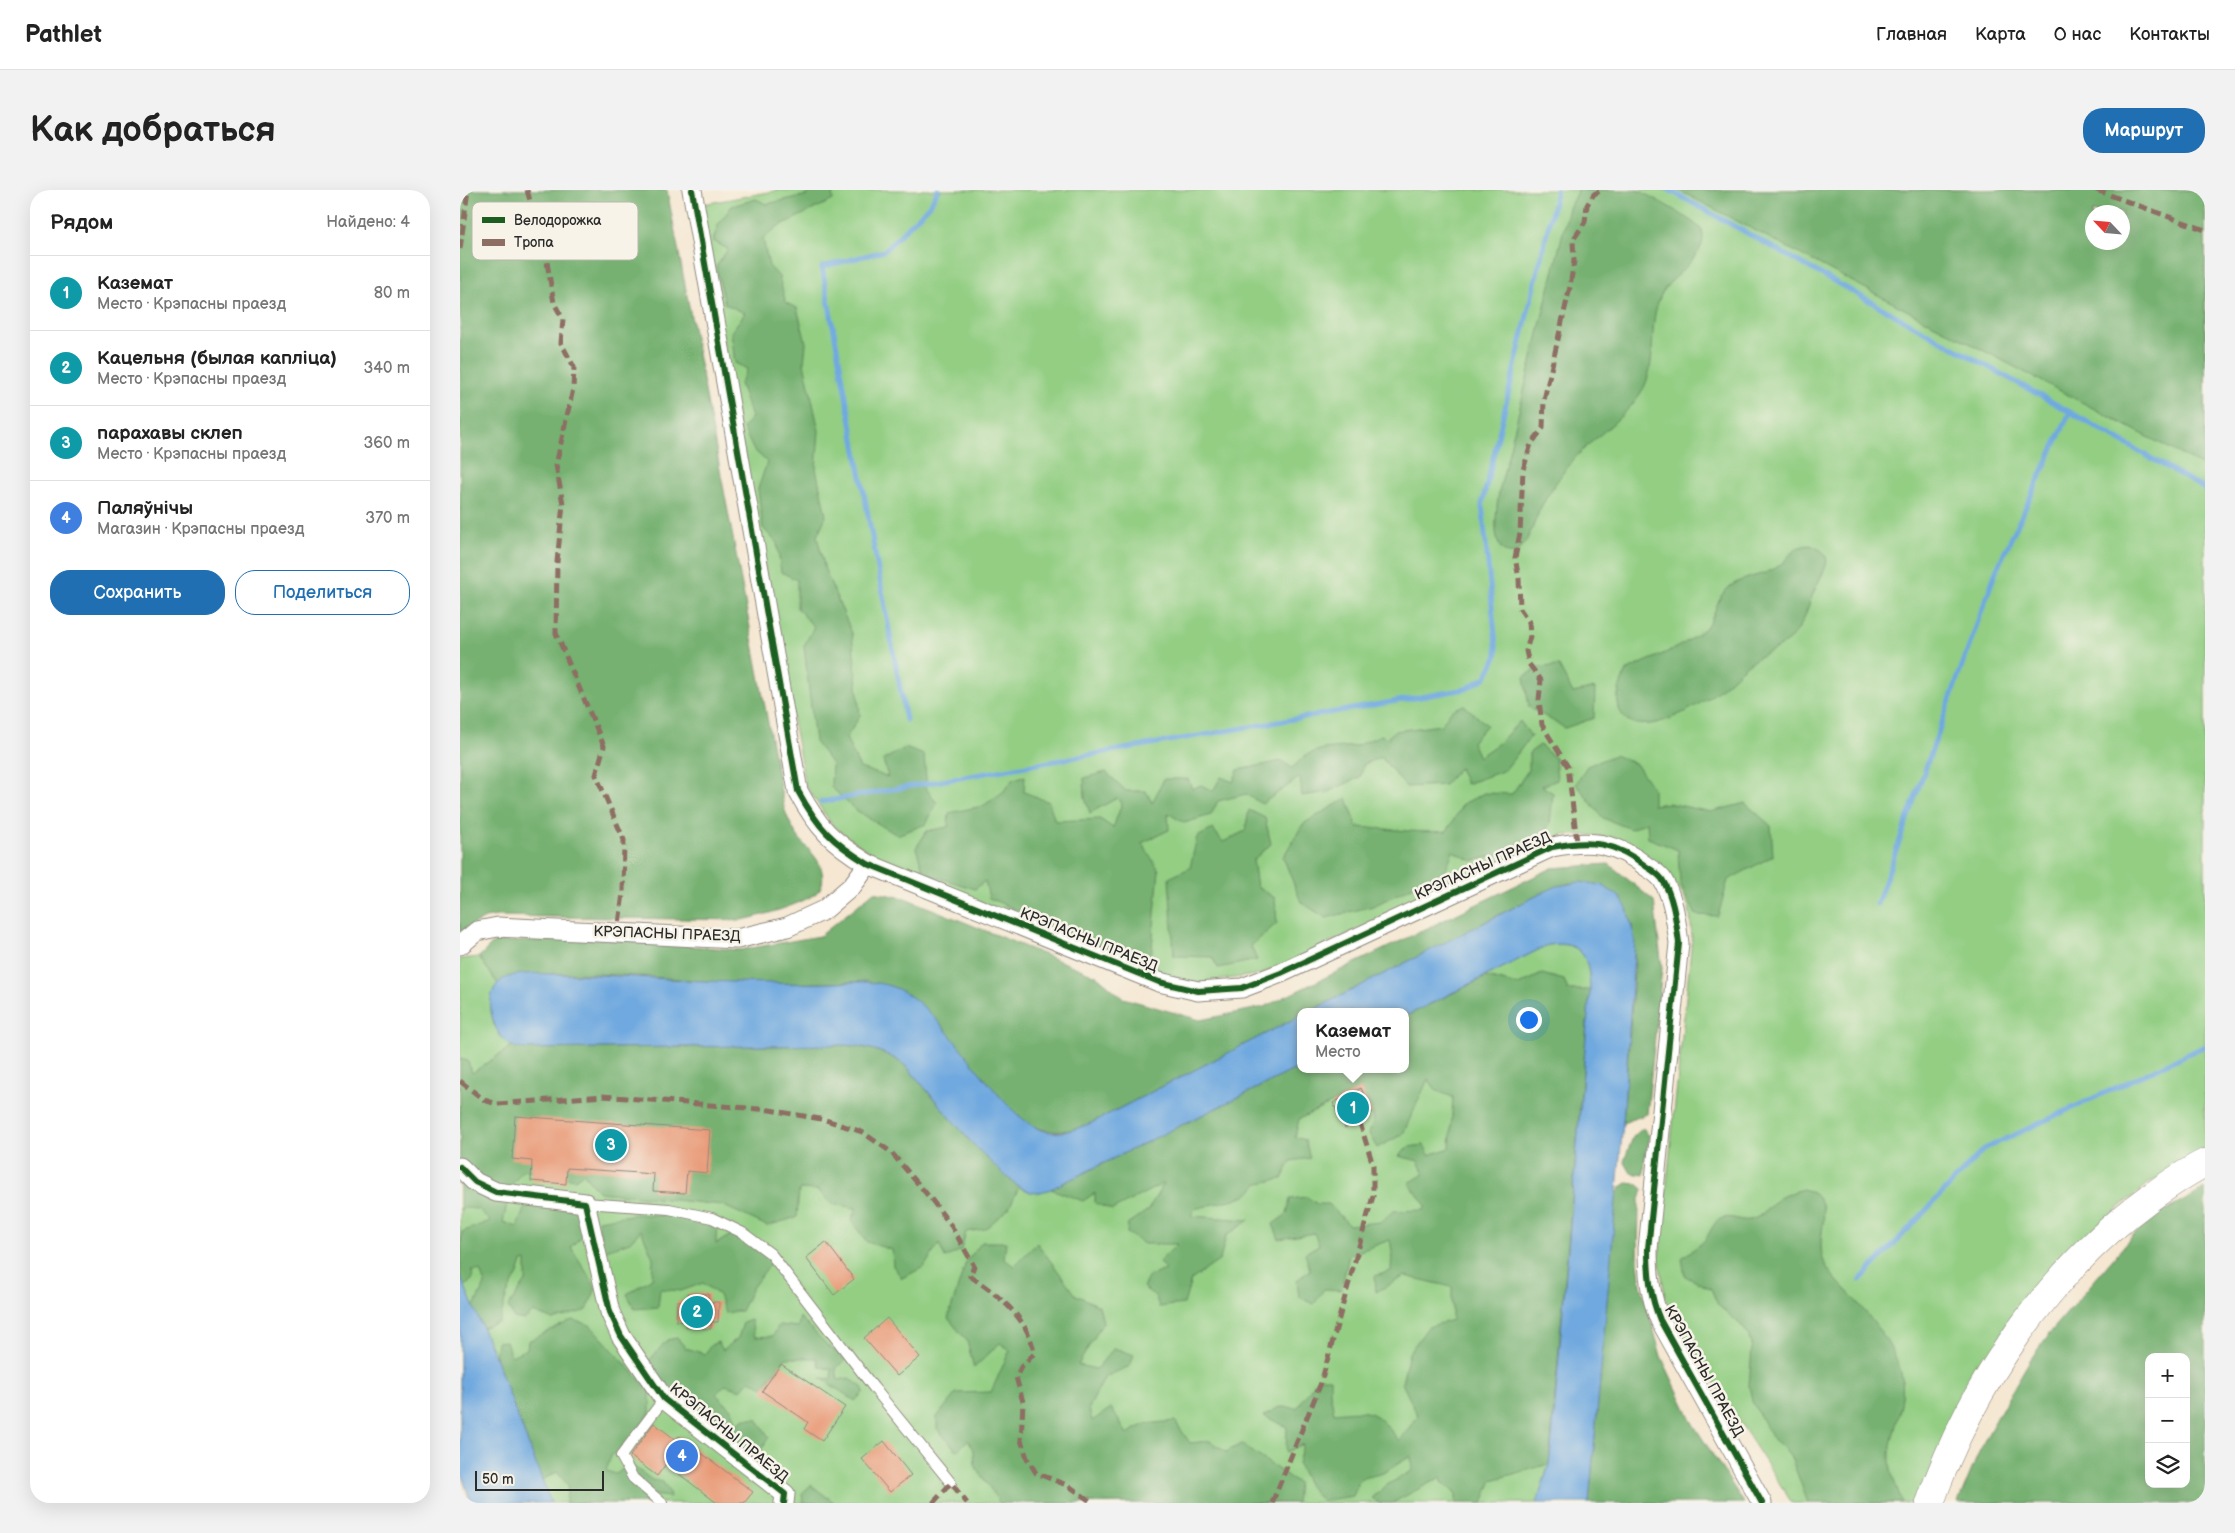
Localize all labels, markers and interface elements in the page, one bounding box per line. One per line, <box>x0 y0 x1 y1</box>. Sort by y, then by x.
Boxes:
text: Pathlet <box>25 20 102 49</box>
text: Главная <box>1876 24 1947 45</box>
text: Карта <box>1975 24 2026 45</box>
text: О нас <box>2054 24 2101 45</box>
text: Контакты <box>2129 24 2210 45</box>
button: Маршрут <box>2083 108 2205 153</box>
text: Как добраться <box>30 109 276 152</box>
legend <box>472 202 638 260</box>
north arrow <box>2085 205 2130 250</box>
text: Рядом <box>50 210 113 235</box>
text: Велодорожка <box>514 212 602 229</box>
text: Найдено: 4 <box>326 213 410 232</box>
text: Тропа <box>514 234 554 251</box>
text: Каземат <box>97 272 173 295</box>
text: 1 <box>63 284 69 303</box>
text: 80 m <box>374 284 410 303</box>
text: Место · Крэпасны праезд <box>97 295 286 314</box>
text: Кацельня (былая капліца) <box>97 347 337 370</box>
text: 2 <box>61 359 71 378</box>
text: 340 m <box>363 359 410 378</box>
text: Место · Крэпасны праезд <box>97 370 286 389</box>
text: парахавы склеп <box>97 422 243 445</box>
text: 3 <box>61 434 71 453</box>
text: 360 m <box>363 434 410 453</box>
text: Место · Крэпасны праезд <box>97 445 286 464</box>
text: Паляўнічы <box>97 497 193 520</box>
text: 4 <box>61 509 71 528</box>
text: 370 m <box>365 509 410 528</box>
text: Магазин · Крэпасны праезд <box>97 520 304 539</box>
button: Сохранить <box>50 570 225 615</box>
button: Поделиться <box>235 570 410 615</box>
street label: КРЭПАСНЫ ПРАЕЗД <box>1412 827 1555 905</box>
street label: КРЭПАСНЫ ПРАЕЗД <box>1017 904 1161 977</box>
street label: КРЭПАСНЫ ПРАЕЗД <box>593 922 741 946</box>
your location <box>1516 1007 1542 1033</box>
popup <box>1297 1008 1409 1073</box>
text: Каземат <box>1315 1020 1391 1043</box>
text: Место <box>1315 1043 1361 1062</box>
pin: 1 <box>1337 1089 1369 1127</box>
pin: 3 <box>595 1126 627 1164</box>
pin: 2 <box>681 1293 713 1331</box>
street label: КРЭПАСНЫ ПРАЕЗД <box>1660 1302 1748 1440</box>
map controls <box>2145 1353 2190 1488</box>
button: + <box>2145 1353 2190 1398</box>
street label: КРЭПАСНЫ ПРАЕЗД <box>666 1379 793 1487</box>
button: − <box>2145 1398 2190 1443</box>
pin: 4 <box>666 1437 698 1475</box>
button: layers <box>2145 1443 2190 1488</box>
scale bar <box>475 1468 604 1491</box>
text: 50 m <box>482 1471 514 1488</box>

